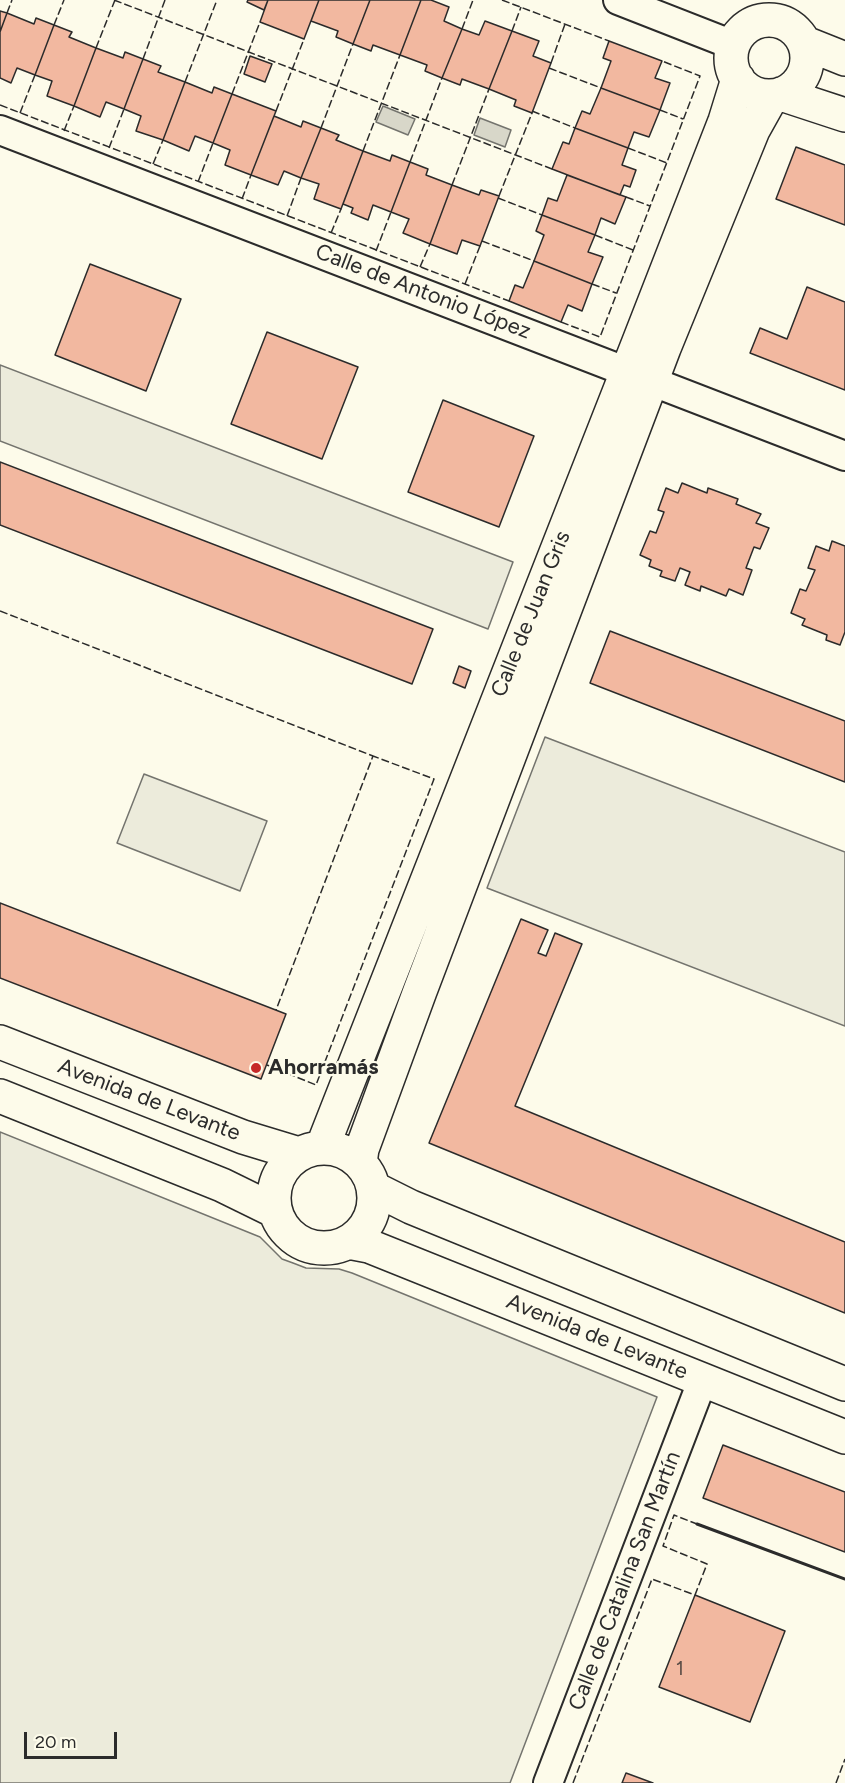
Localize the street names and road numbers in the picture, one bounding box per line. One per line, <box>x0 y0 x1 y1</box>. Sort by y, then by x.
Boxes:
street label: Calle de Antonio López <box>312 239 534 345</box>
street label: Calle de Juan Gris <box>486 527 576 701</box>
street label: Avenida de Levante <box>54 1053 244 1147</box>
street label: Avenida de Levante <box>502 1289 692 1385</box>
street label: Calle de Catalina San Martín <box>563 1448 687 1714</box>

